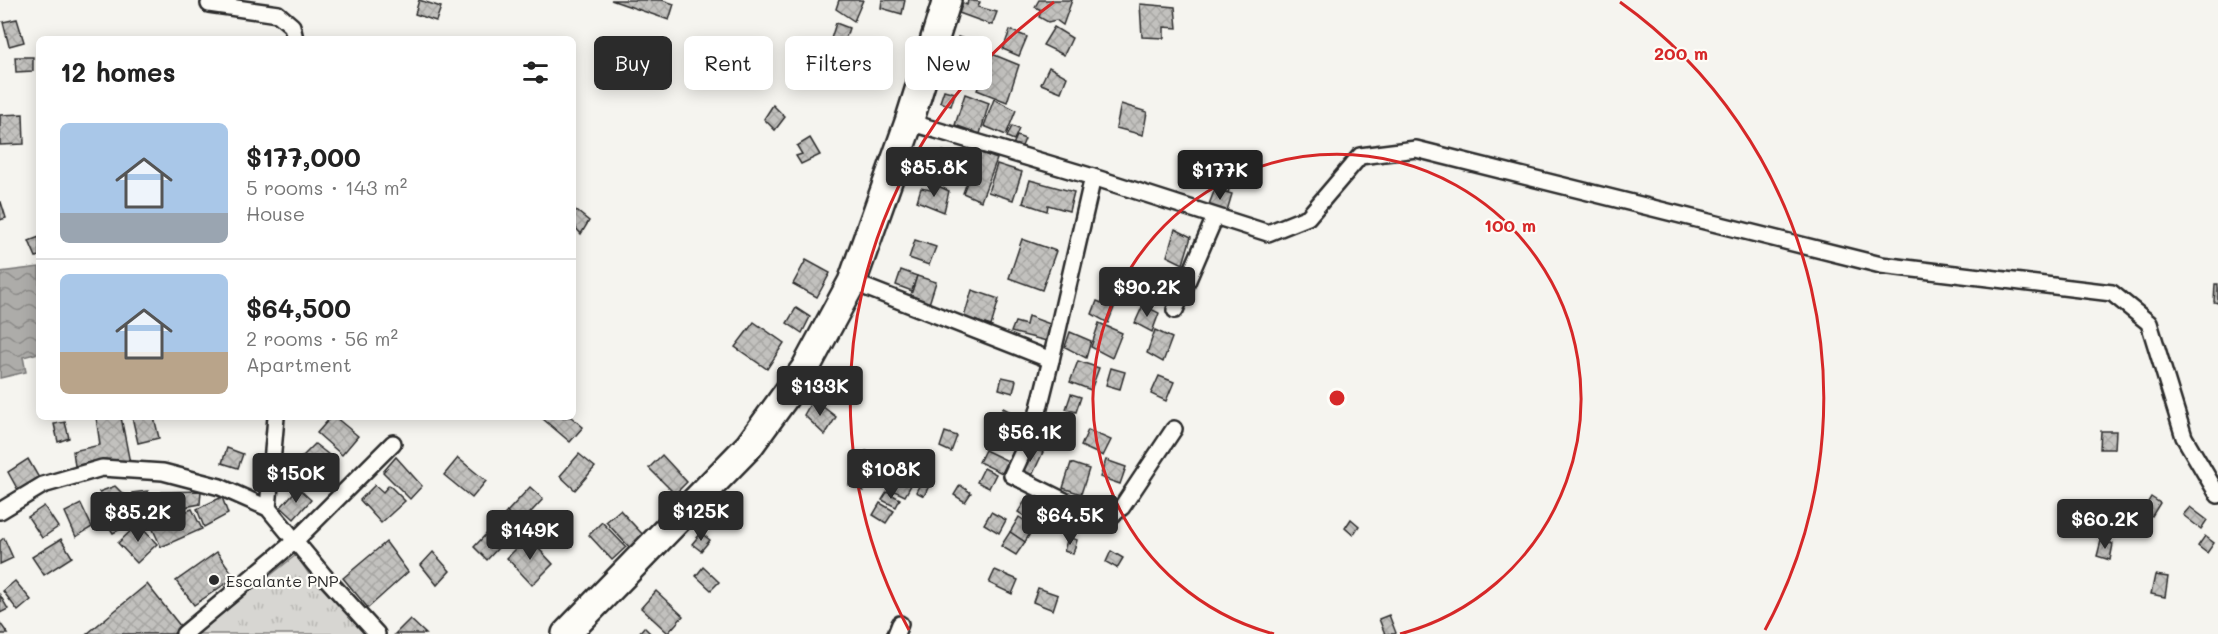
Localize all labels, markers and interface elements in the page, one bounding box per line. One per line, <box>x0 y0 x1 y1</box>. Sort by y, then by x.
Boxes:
chip: Buy <box>594 36 672 90</box>
chip: Rent <box>684 36 773 90</box>
chip: Filters <box>785 36 893 90</box>
chip: New <box>905 36 992 90</box>
text: 200 m <box>1654 41 1708 65</box>
text: 12 homes <box>60 55 176 89</box>
icon: filters <box>519 56 552 89</box>
text: $177,000 <box>246 140 361 174</box>
icon: home <box>108 147 180 219</box>
pin: $85.8K <box>885 147 983 198</box>
pin: $177K <box>1178 150 1262 201</box>
text: $85.8K <box>900 153 968 179</box>
text: $177K <box>1192 156 1248 182</box>
text: 5 rooms · 143 m² <box>246 174 407 200</box>
text: House <box>246 200 305 226</box>
text: 100 m <box>1484 213 1536 237</box>
pin: $90.2K <box>1098 267 1196 318</box>
text: $90.2K <box>1113 273 1181 299</box>
text: $64,500 <box>246 291 351 325</box>
icon: home <box>108 298 180 370</box>
text: 2 rooms · 56 m² <box>246 325 398 351</box>
text: Apartment <box>246 351 352 377</box>
pin: $133K <box>778 366 862 417</box>
text: $133K <box>791 372 849 398</box>
centre of rings <box>1327 388 1347 408</box>
pin: $56.1K <box>981 412 1079 463</box>
text: $56.1K <box>998 418 1062 444</box>
pin: $108K <box>849 449 933 500</box>
pin: $150K <box>254 453 338 504</box>
text: $108K <box>861 455 921 481</box>
text: $150K <box>267 459 325 485</box>
pin: $125K <box>659 491 743 542</box>
pin: $85.2K <box>89 492 187 543</box>
pin: $64.5K <box>1021 495 1119 546</box>
text: $125K <box>672 497 730 523</box>
text: $85.2K <box>105 498 171 524</box>
pin: $60.2K <box>2056 499 2154 550</box>
text: $64.5K <box>1036 501 1104 527</box>
text: $60.2K <box>2071 505 2139 531</box>
pin: $149K <box>488 510 572 561</box>
text: $149K <box>500 516 560 542</box>
place label: Escalante PNP <box>226 570 339 591</box>
marker: Escalante PNP <box>207 573 221 587</box>

